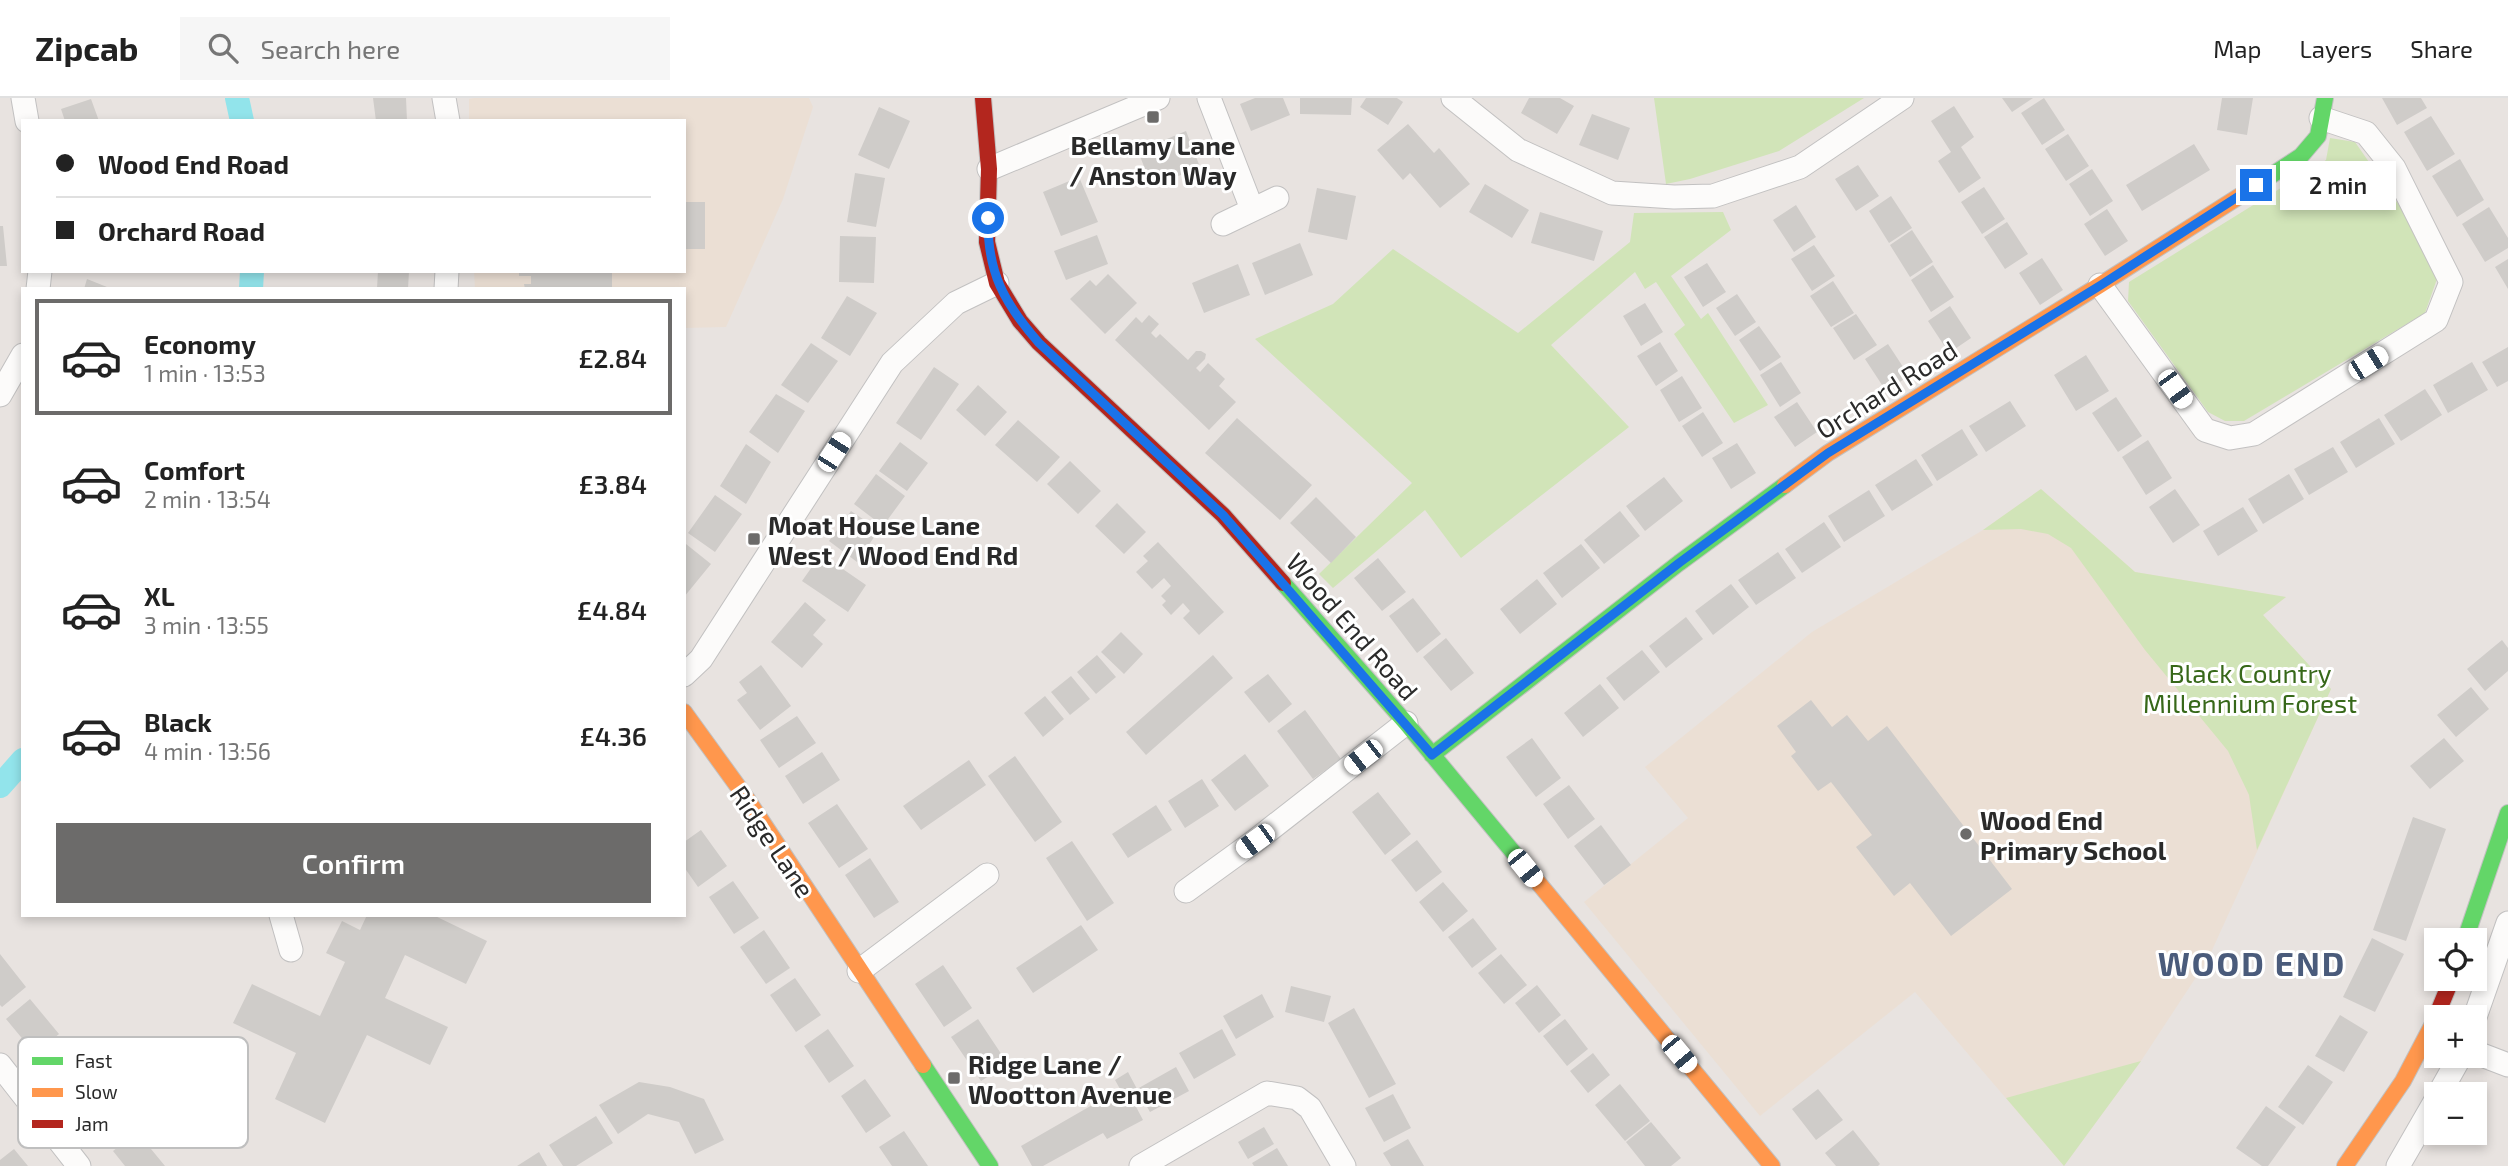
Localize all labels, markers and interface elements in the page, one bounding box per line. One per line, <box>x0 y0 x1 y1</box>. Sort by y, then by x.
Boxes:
search box <box>180 17 670 80</box>
text: Zipcab <box>35 28 138 68</box>
icon: search <box>204 29 242 67</box>
text: Search here <box>260 33 400 64</box>
text: Map <box>2213 34 2261 63</box>
text: Layers <box>2299 34 2372 63</box>
text: Share <box>2410 34 2473 63</box>
marker: Bellamy Lane / Anston Way <box>1145 109 1161 125</box>
place label: Bellamy Lane / Anston Way <box>1069 129 1237 191</box>
text: Wood End Road <box>98 148 289 179</box>
callout: 2 min <box>2280 160 2396 210</box>
route end <box>2240 169 2272 201</box>
text: 2 min <box>2309 171 2367 199</box>
route start <box>972 202 1004 234</box>
text: Orchard Road <box>98 215 265 246</box>
icon: car <box>60 326 123 389</box>
text: Economy <box>144 328 256 359</box>
street label: Orchard Road <box>1810 333 1962 445</box>
text: £2.84 <box>579 342 647 373</box>
car <box>2345 343 2392 383</box>
text: 1 min · 13:53 <box>144 359 266 387</box>
car <box>2155 366 2196 412</box>
car <box>814 429 855 475</box>
icon: car <box>60 452 123 515</box>
text: Comfort <box>144 454 245 485</box>
text: £3.84 <box>579 468 647 499</box>
text: 2 min · 13:54 <box>144 485 271 513</box>
place label: Moat House Lane West / Wood End Rd <box>768 509 1018 570</box>
marker: Moat House Lane West / Wood End Rd <box>746 531 762 547</box>
street label: Wood End Road <box>1281 546 1425 706</box>
icon: car <box>60 578 123 641</box>
text: XL <box>144 580 175 611</box>
text: £4.84 <box>577 594 647 625</box>
text: 3 min · 13:55 <box>144 611 269 639</box>
park label: Black Country Millennium Forest <box>2143 657 2357 718</box>
icon: car <box>60 704 123 767</box>
text: Black <box>144 706 212 737</box>
text: £4.36 <box>580 720 647 751</box>
car <box>1340 736 1387 778</box>
text: 4 min · 13:56 <box>144 737 271 765</box>
street label: Ridge Lane <box>724 779 822 903</box>
place label: Wood End Primary School <box>1980 804 2167 866</box>
car <box>1232 820 1279 862</box>
button: Confirm <box>56 823 651 903</box>
marker: Wood End Primary School <box>1958 826 1974 842</box>
car <box>1504 845 1547 891</box>
map controls <box>2424 928 2487 1145</box>
button: locate <box>2424 928 2487 991</box>
district label: WOOD END <box>2158 943 2346 983</box>
button: + <box>2424 1005 2487 1068</box>
car <box>1658 1031 1701 1077</box>
legend <box>18 1037 248 1148</box>
place label: Ridge Lane / Wootton Avenue <box>968 1048 1172 1109</box>
text: Fast <box>75 1049 112 1072</box>
marker: Ridge Lane / Wootton Avenue <box>946 1070 962 1086</box>
text: Slow <box>75 1080 118 1103</box>
button: − <box>2424 1082 2487 1145</box>
text: Jam <box>75 1112 109 1135</box>

